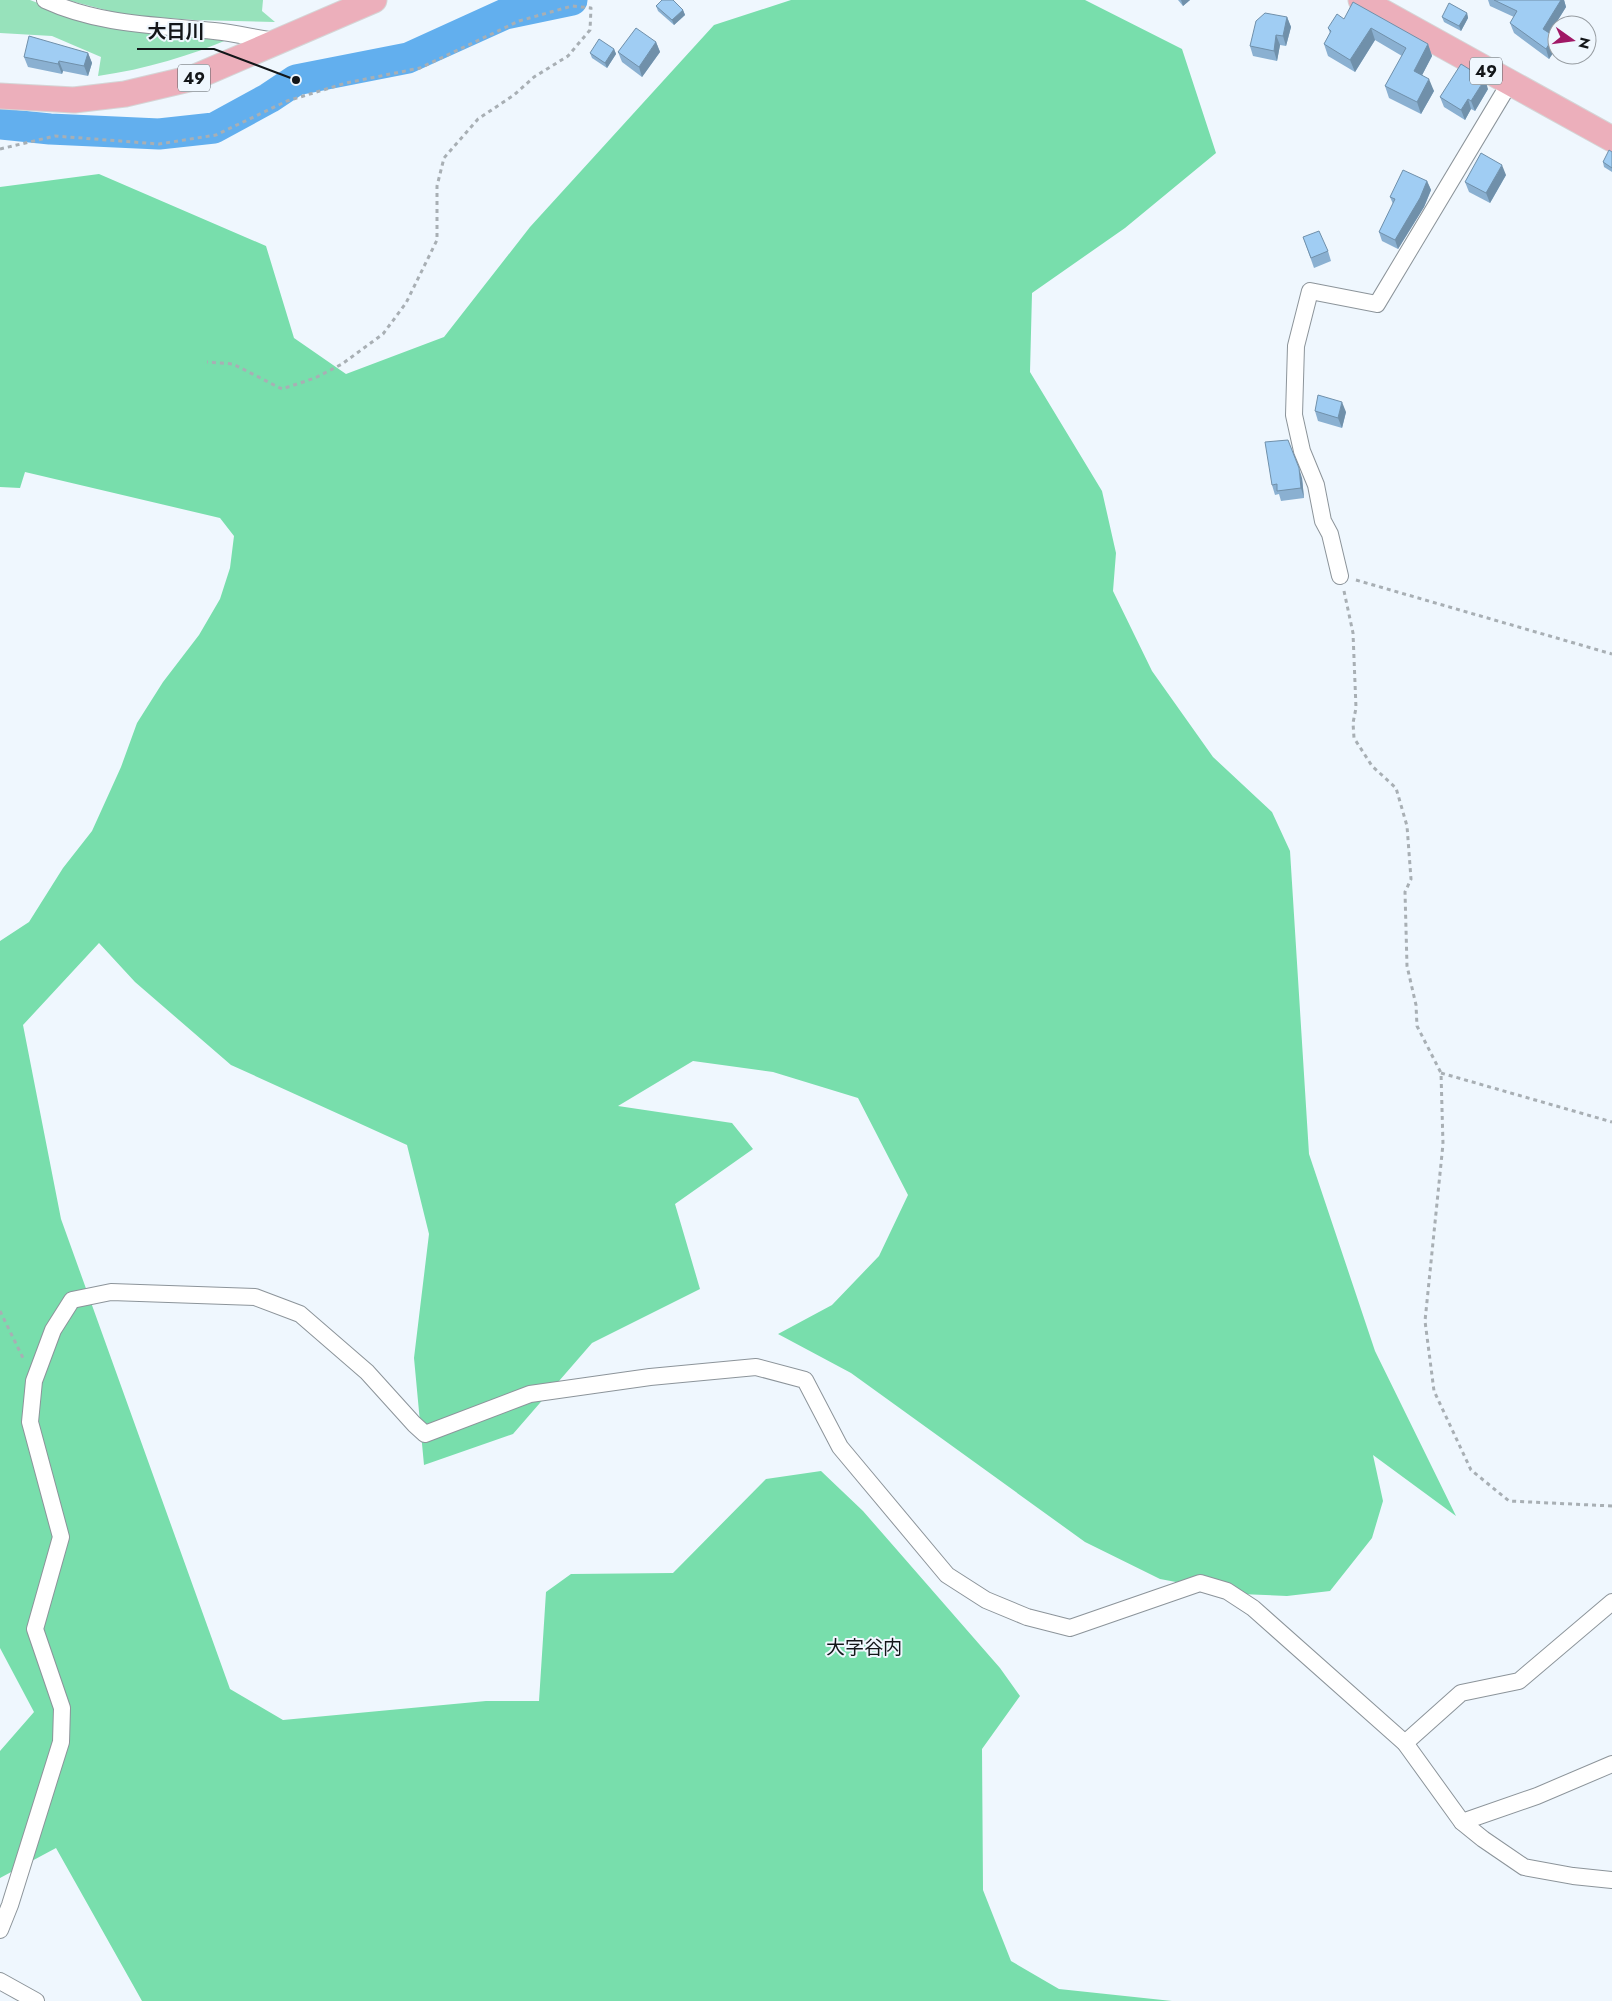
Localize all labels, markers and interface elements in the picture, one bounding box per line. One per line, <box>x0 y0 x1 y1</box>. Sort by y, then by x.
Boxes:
callout: 大日川 <box>137 15 214 49</box>
north arrow <box>1547 15 1597 65</box>
text: 大日川 <box>147 18 205 45</box>
text: N <box>1574 35 1596 51</box>
road number: 49 <box>1470 58 1502 84</box>
road number: 49 <box>178 64 210 92</box>
district label: 大字谷内 <box>826 1634 902 1661</box>

